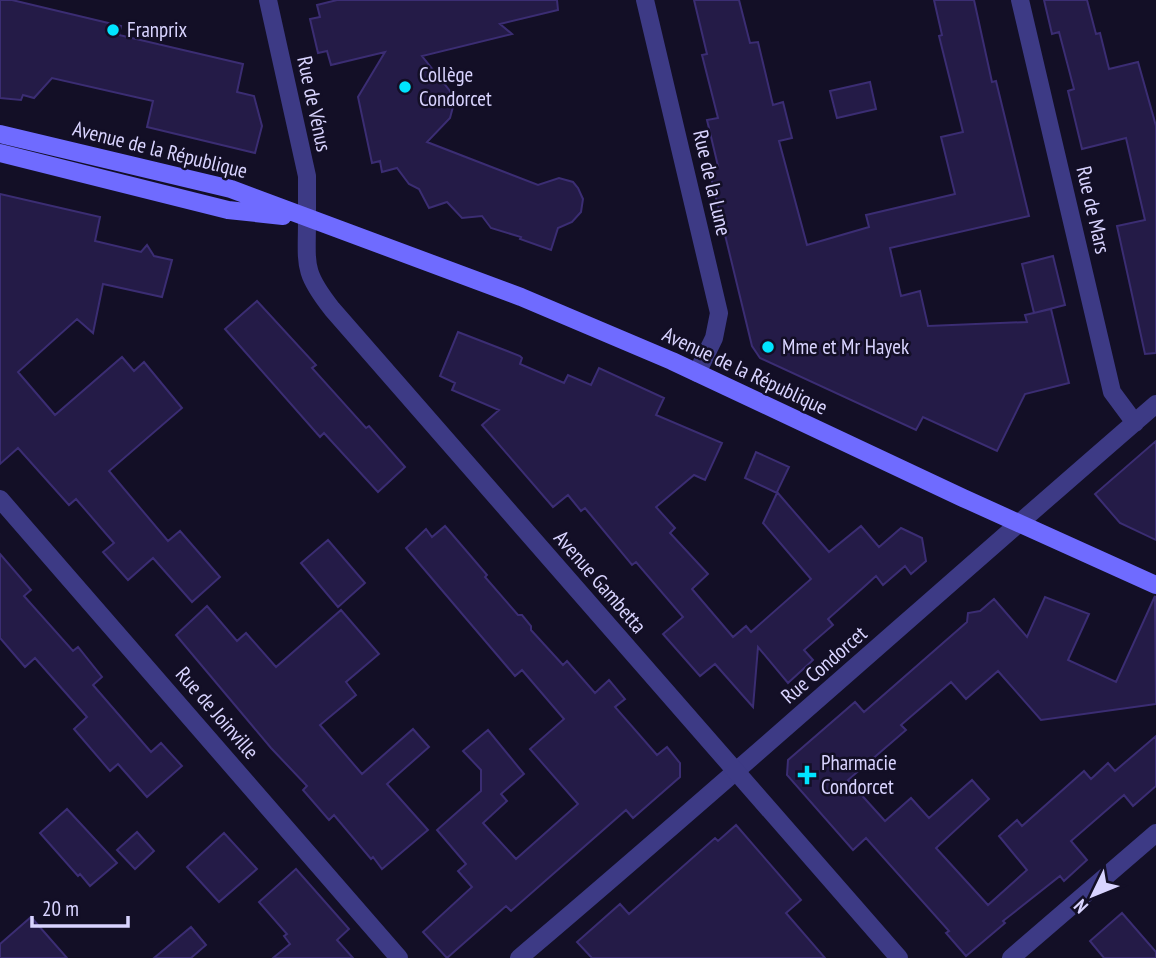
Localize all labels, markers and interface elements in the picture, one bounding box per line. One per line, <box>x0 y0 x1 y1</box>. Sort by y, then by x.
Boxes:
place label: Franprix <box>127 16 187 43</box>
marker: Franprix <box>105 22 121 38</box>
street label: Rue de Vénus <box>291 54 338 154</box>
place label: Collège Condorcet <box>419 61 492 112</box>
marker: Collège Condorcet <box>397 79 413 95</box>
street label: Avenue de la République <box>70 115 250 184</box>
street label: Rue de la Lune <box>687 127 738 238</box>
street label: Rue de Mars <box>1070 163 1117 256</box>
street label: Avenue de la République <box>658 320 832 421</box>
place label: Mme et Mr Hayek <box>782 333 909 360</box>
marker: Mme et Mr Hayek <box>760 339 776 355</box>
street label: Avenue Gambetta <box>548 525 652 639</box>
street label: Rue Condorcet <box>775 620 872 709</box>
street label: Rue de Joinville <box>170 661 265 764</box>
place label: Pharmacie Condorcet <box>821 749 897 800</box>
marker: Pharmacie Condorcet <box>799 767 815 783</box>
north arrow <box>1058 860 1128 930</box>
scale bar <box>32 884 128 928</box>
text: 20 m <box>42 895 79 922</box>
text: N <box>1068 895 1093 919</box>

